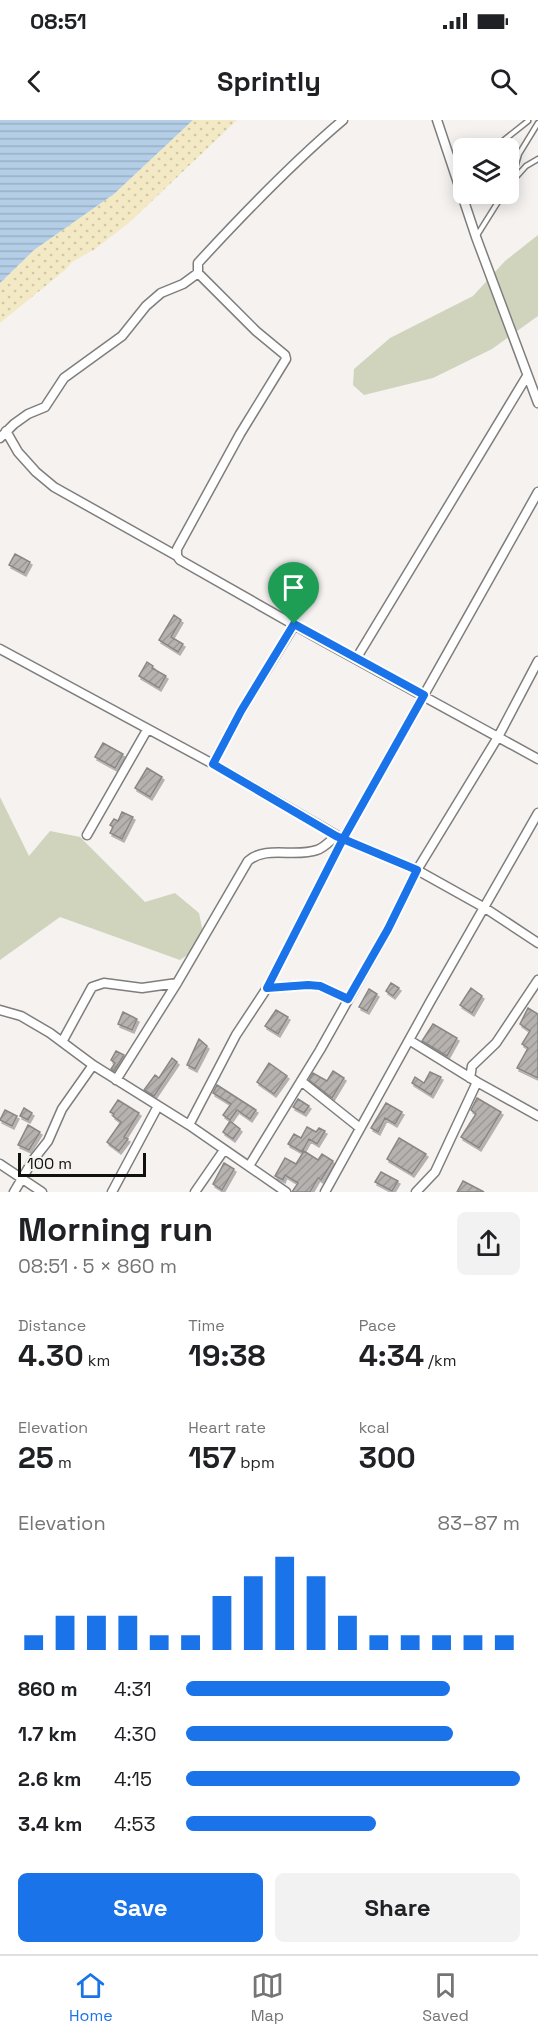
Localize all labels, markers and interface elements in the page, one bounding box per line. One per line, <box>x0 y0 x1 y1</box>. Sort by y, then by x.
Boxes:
text: 08:51 <box>30 7 87 35</box>
text: Sprintly <box>217 64 321 99</box>
icon: back <box>18 65 51 98</box>
icon: search <box>487 65 520 98</box>
map controls <box>453 138 519 204</box>
button: layers <box>453 138 519 204</box>
pin <box>268 562 319 624</box>
icon: arrive <box>277 571 310 604</box>
scale bar <box>18 1150 146 1178</box>
text: 100 m <box>27 1153 72 1174</box>
text: Morning run <box>18 1209 213 1251</box>
button: share <box>457 1212 520 1275</box>
text: 08:51 · 5 × 860 m <box>18 1253 177 1279</box>
text: Distance <box>18 1315 86 1336</box>
text: Time <box>188 1315 225 1336</box>
text: Pace <box>359 1315 396 1336</box>
text: 4.30 <box>18 1336 84 1375</box>
text: 19:38 <box>188 1336 266 1375</box>
text: 4:34 <box>359 1336 424 1375</box>
text: km <box>84 1350 110 1371</box>
text: /km <box>424 1350 456 1371</box>
text: Elevation <box>18 1417 88 1438</box>
text: Heart rate <box>188 1417 266 1438</box>
text: kcal <box>359 1417 390 1438</box>
text: 25 <box>18 1438 54 1477</box>
text: 157 <box>188 1438 236 1477</box>
text: 300 <box>359 1438 416 1477</box>
text: m <box>54 1452 72 1473</box>
text: bpm <box>236 1452 275 1473</box>
text: Elevation <box>18 1510 106 1536</box>
text: 83–87 m <box>437 1510 520 1536</box>
text: 860 m <box>18 1676 77 1702</box>
text: 4:31 <box>114 1676 152 1702</box>
text: 1.7 km <box>18 1721 77 1747</box>
text: 4:30 <box>114 1721 156 1747</box>
text: 2.6 km <box>18 1766 81 1792</box>
text: 4:15 <box>114 1766 152 1792</box>
text: 3.4 km <box>18 1811 82 1837</box>
text: 4:53 <box>114 1811 156 1837</box>
button: Save <box>18 1873 263 1942</box>
button: Share <box>275 1873 520 1942</box>
tab: Home <box>69 1969 113 2026</box>
tab: Map <box>251 1969 284 2026</box>
tab: Saved <box>422 1969 469 2026</box>

